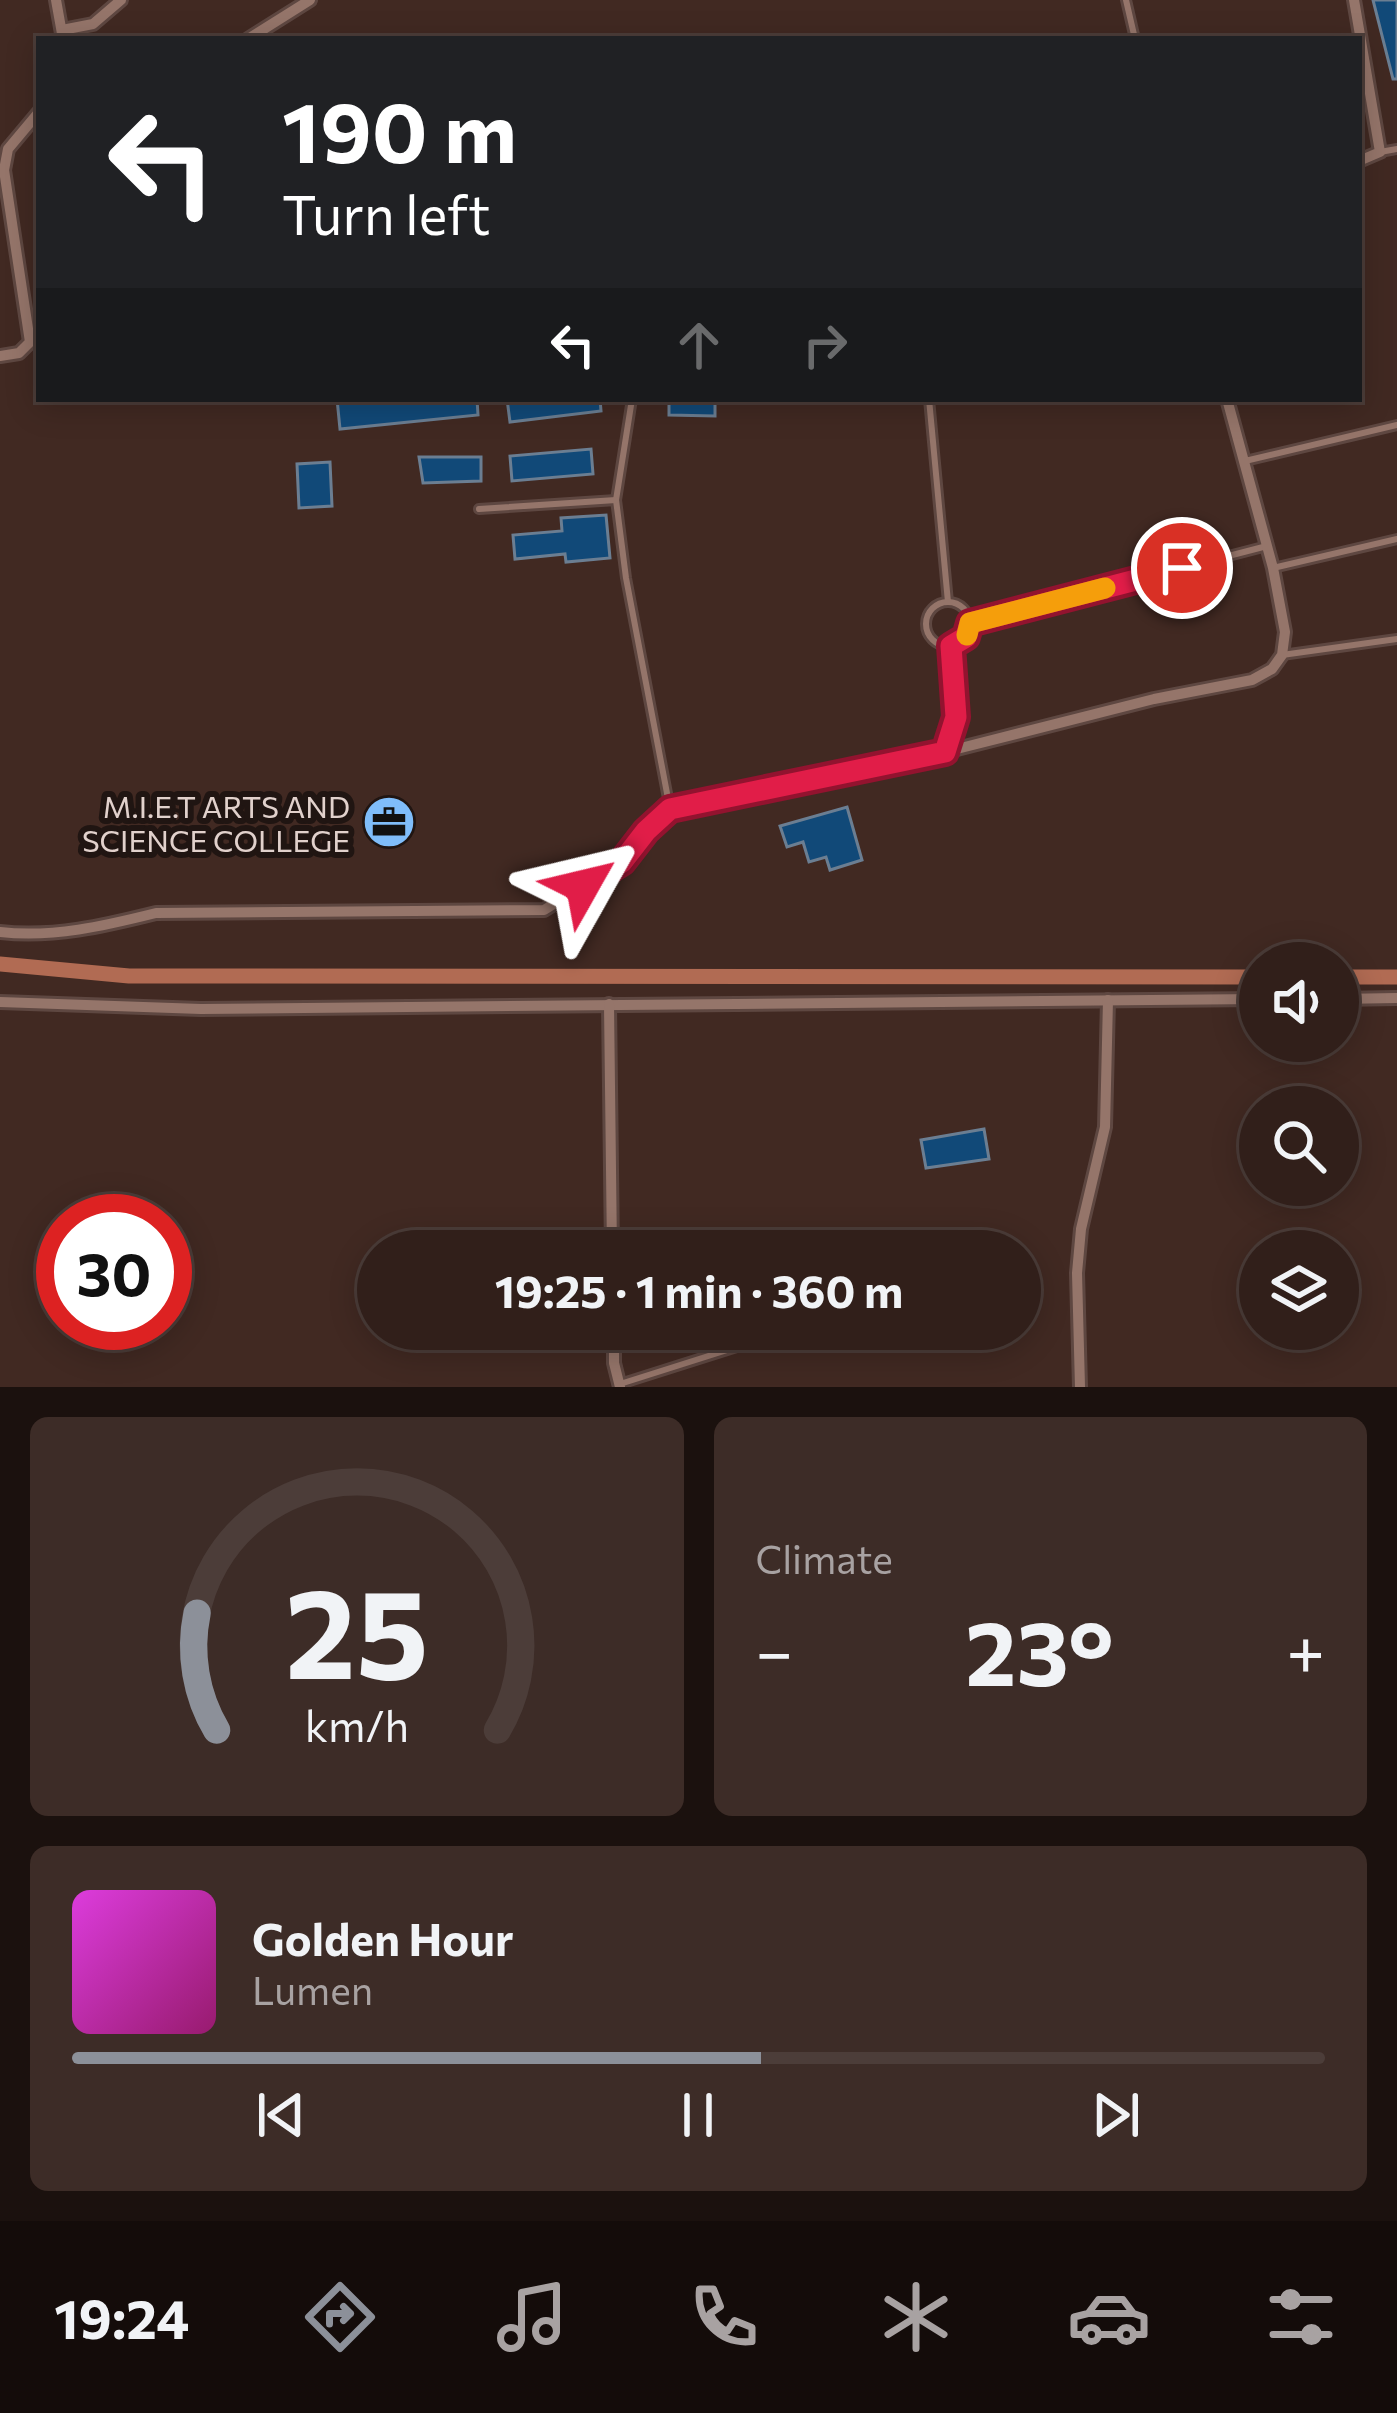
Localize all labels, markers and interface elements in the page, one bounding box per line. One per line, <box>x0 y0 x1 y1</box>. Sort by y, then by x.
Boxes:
text: 190 m <box>282 78 517 180</box>
icon: left <box>84 84 240 240</box>
text: Turn left <box>282 180 490 246</box>
icon: left <box>540 312 606 378</box>
icon: ahead <box>666 312 732 378</box>
icon: right <box>792 312 858 378</box>
pin <box>1131 517 1233 619</box>
icon: arrive <box>1149 535 1215 601</box>
place label: M.I.E.T ARTS AND SCIENCE COLLEGE <box>82 787 350 858</box>
office icon: M.I.E.T ARTS AND SCIENCE COLLEGE <box>361 794 417 850</box>
position arrow <box>520 823 646 949</box>
map controls <box>1239 942 1359 1350</box>
button: sound <box>1239 942 1359 1062</box>
button: search <box>1239 1086 1359 1206</box>
speed limit sign: 30 <box>36 1194 192 1350</box>
button: layers <box>1239 1230 1359 1350</box>
text: 19:25 · 1 min · 360 m <box>495 1262 903 1317</box>
text: Climate <box>756 1534 893 1582</box>
text: 25 <box>285 1552 429 1705</box>
text: 23° <box>965 1594 1114 1705</box>
text: − <box>756 1609 793 1690</box>
text: + <box>1286 1609 1325 1690</box>
text: km/h <box>305 1697 409 1750</box>
text: Golden Hour <box>252 1910 513 1965</box>
text: Lumen <box>252 1965 373 2013</box>
icon: previous <box>248 2082 314 2148</box>
icon: pause <box>665 2082 731 2148</box>
icon: next <box>1083 2082 1149 2148</box>
icon: directions <box>298 2275 382 2359</box>
icon: music <box>490 2275 574 2359</box>
icon: phone <box>682 2275 766 2359</box>
icon: climate <box>874 2275 958 2359</box>
icon: car <box>1067 2275 1151 2359</box>
icon: filters <box>1259 2275 1343 2359</box>
text: 19:24 <box>54 2284 189 2350</box>

